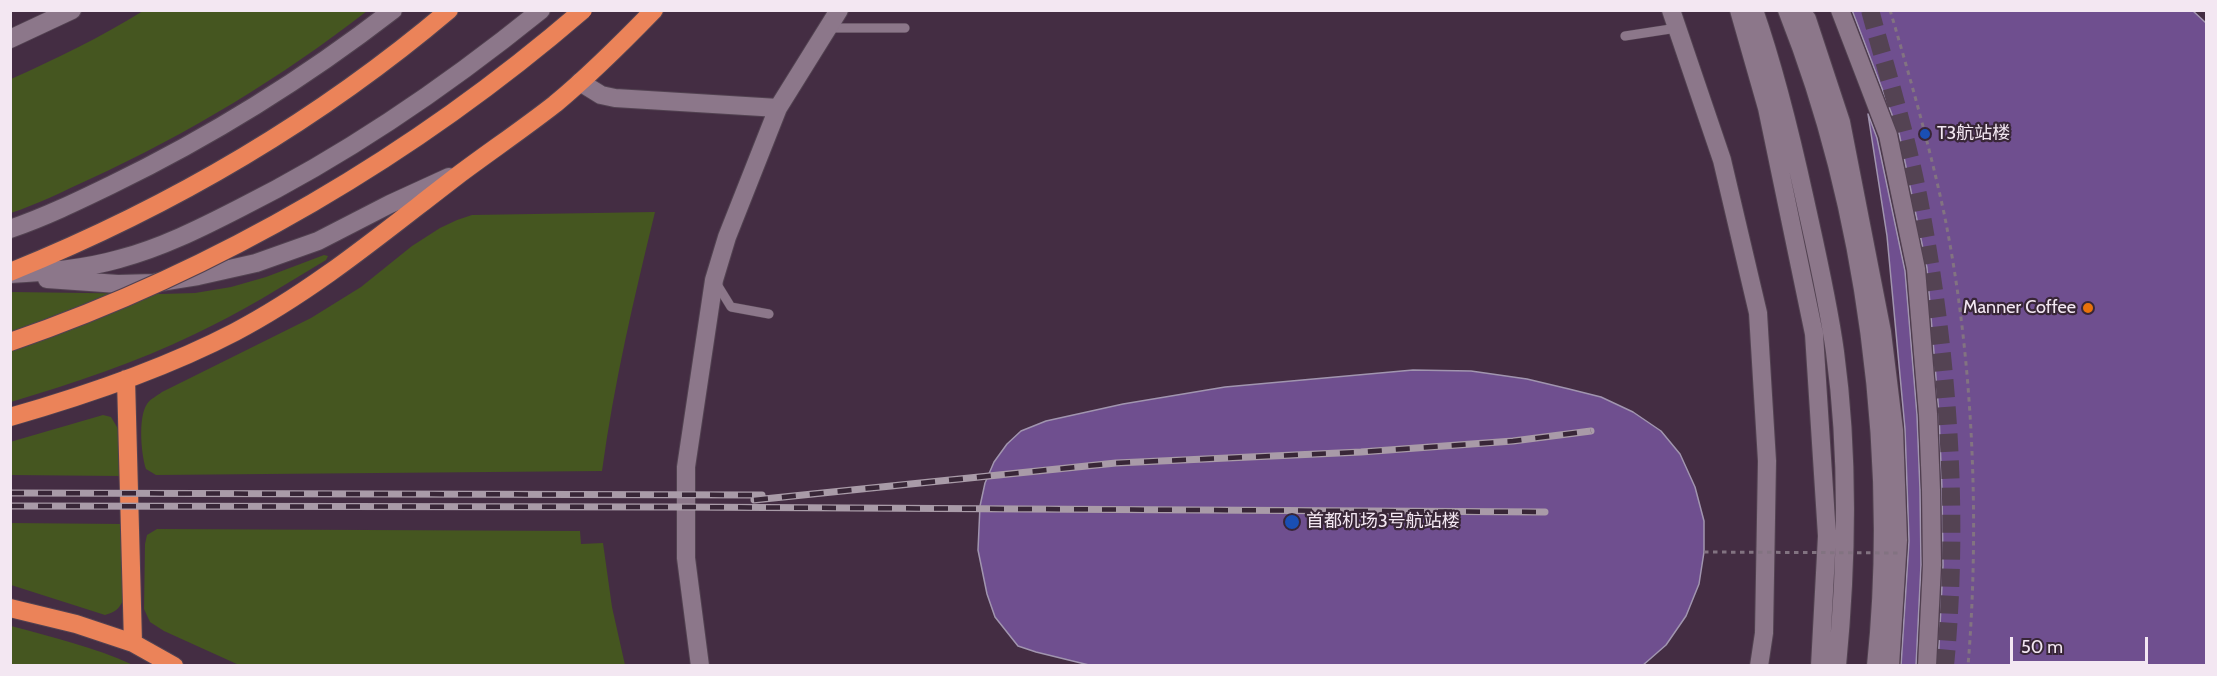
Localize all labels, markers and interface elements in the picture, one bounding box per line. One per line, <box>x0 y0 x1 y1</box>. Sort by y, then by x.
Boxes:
place label: T3航站楼 <box>1937 123 2010 145</box>
marker: T3航站楼 <box>1918 127 1932 141</box>
place label: Manner Coffee <box>1963 297 2076 319</box>
marker: Manner Coffee <box>2081 301 2095 315</box>
place label: 首都机场3号航站楼 <box>1306 511 1460 533</box>
marker: 首都机场3号航站楼 <box>1283 513 1301 531</box>
scale bar <box>2013 625 2151 663</box>
text: 50 m <box>2021 636 2063 658</box>

